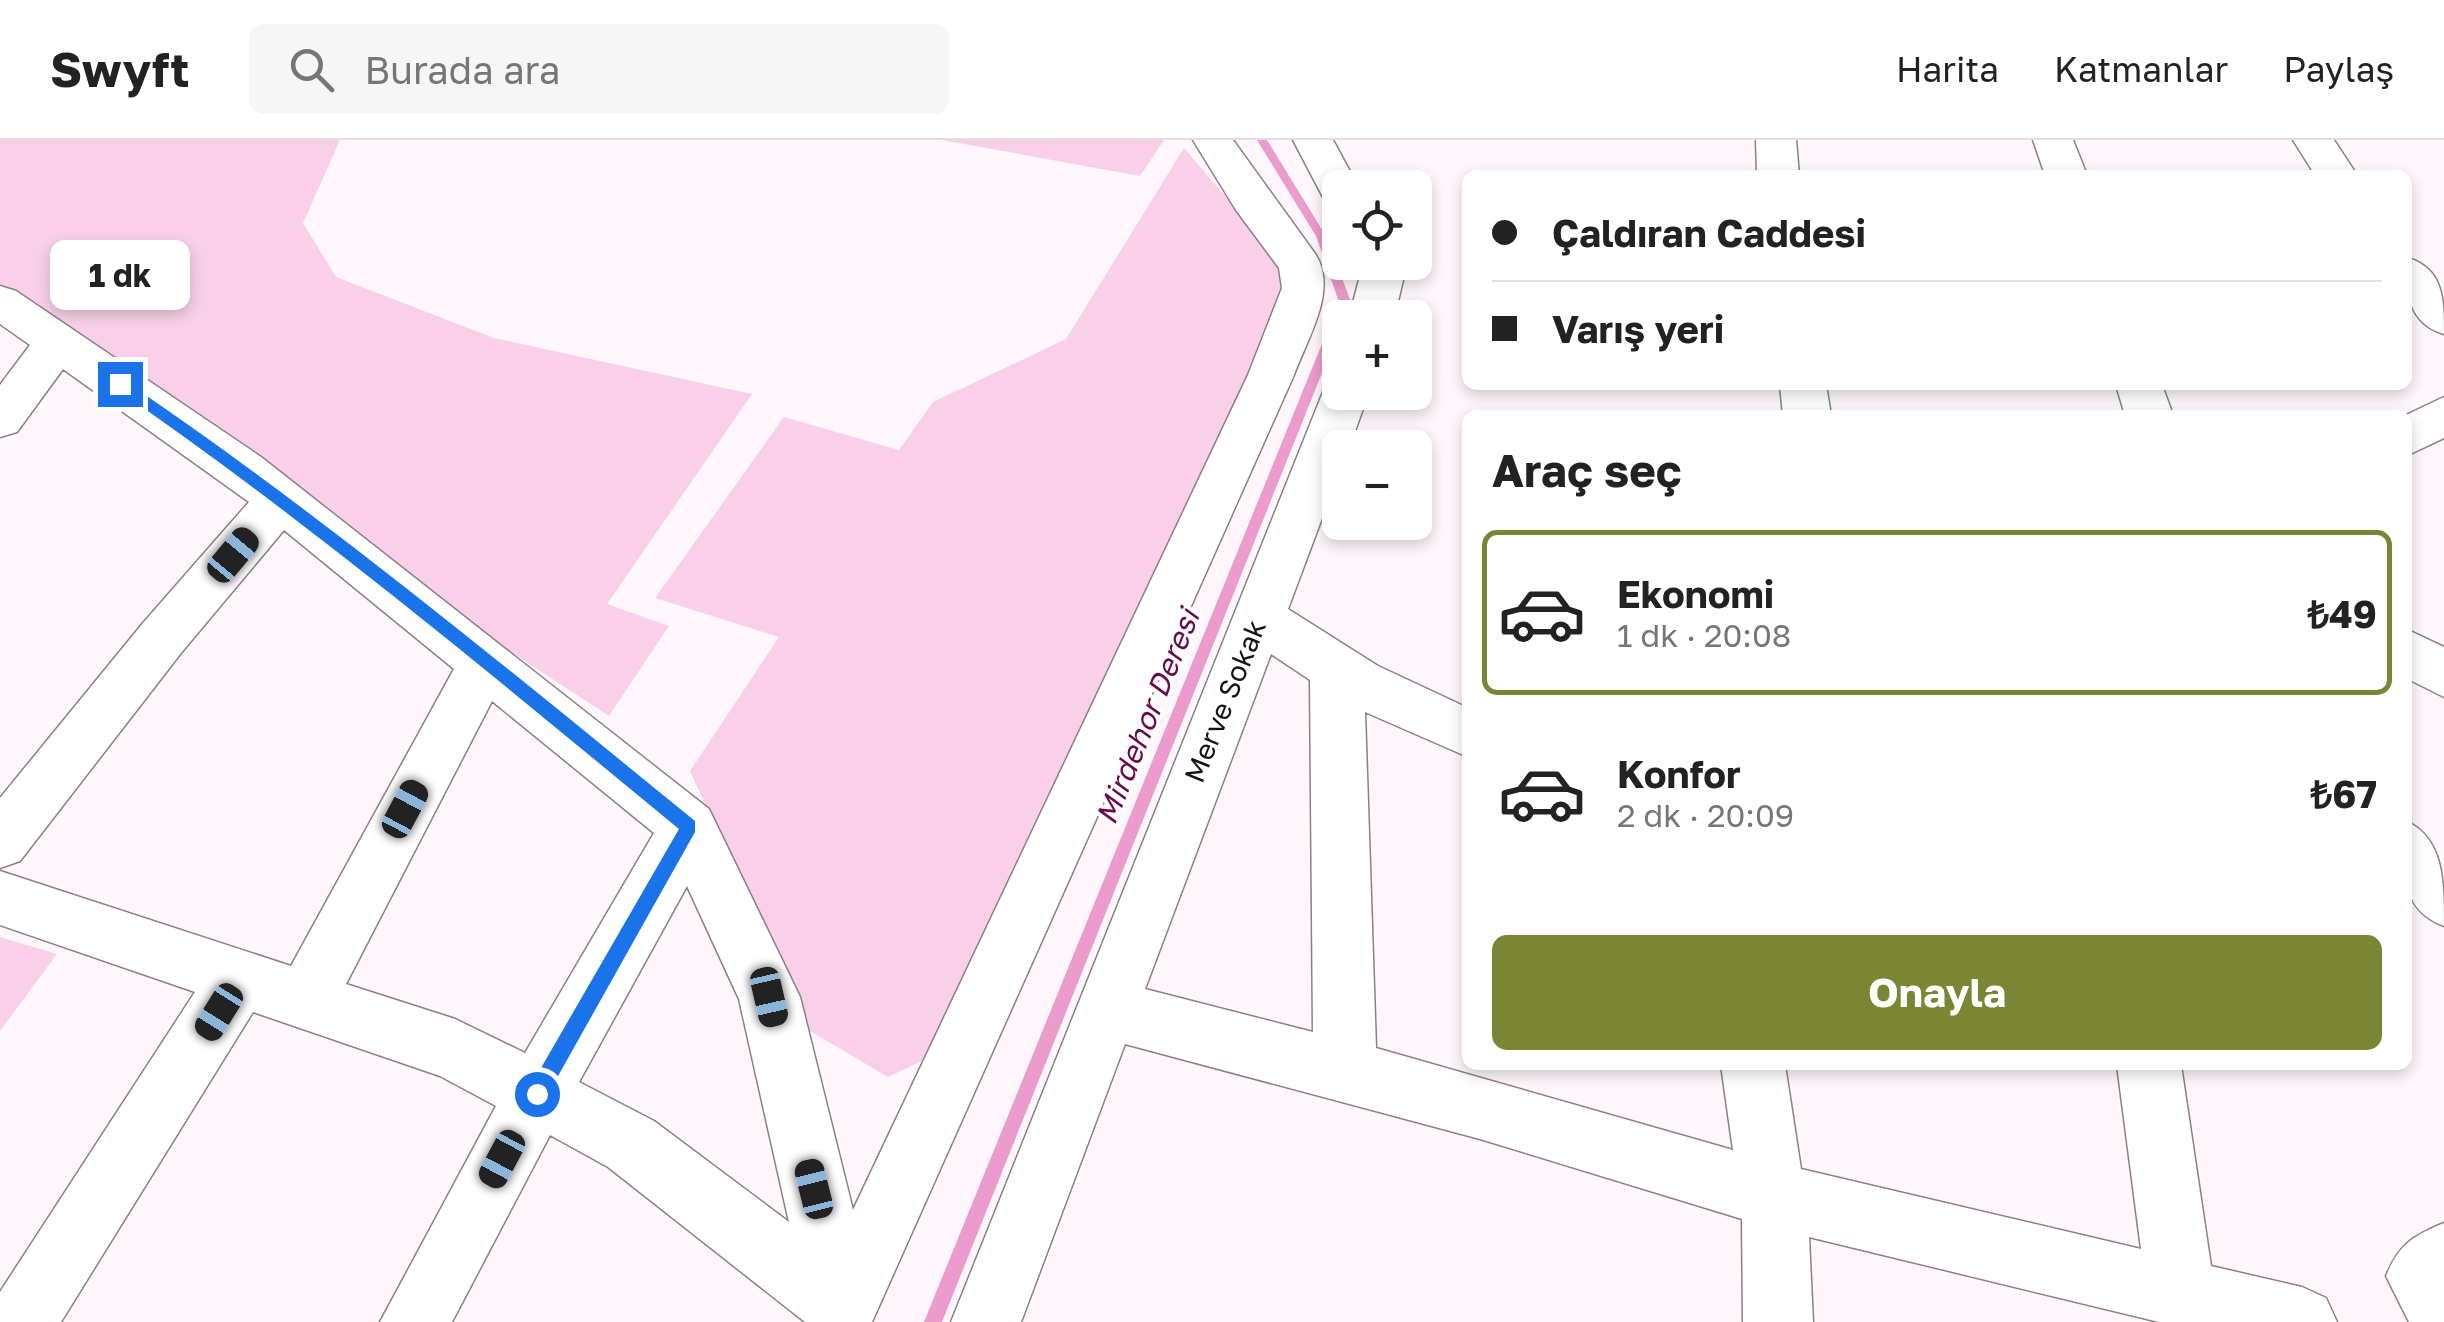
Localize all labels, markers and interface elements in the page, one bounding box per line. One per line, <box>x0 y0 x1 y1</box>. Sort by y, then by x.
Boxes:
search box <box>249 24 949 114</box>
text: Swyft <box>50 40 189 98</box>
icon: search <box>284 42 339 97</box>
text: Burada ara <box>364 47 561 92</box>
text: Harita <box>1896 48 1999 90</box>
text: Katmanlar <box>2054 48 2228 90</box>
text: Paylaş <box>2283 48 2394 90</box>
map controls <box>1322 170 1432 540</box>
button: locate <box>1322 170 1432 280</box>
text: Çaldıran Caddesi <box>1552 210 1866 255</box>
callout: 1 dk <box>50 239 190 309</box>
text: 1 dk <box>89 256 151 294</box>
button: + <box>1322 300 1432 410</box>
text: Varış yeri <box>1552 306 1724 351</box>
route end <box>98 362 143 407</box>
button: − <box>1322 430 1432 540</box>
text: Araç seç <box>1492 443 1682 497</box>
car <box>202 522 264 588</box>
icon: car <box>1497 568 1587 658</box>
text: Ekonomi <box>1617 571 1774 616</box>
text: ₺49 <box>2307 591 2377 636</box>
water label: Mirdehor Deresi <box>1088 601 1208 829</box>
street label: Merve Sokak <box>1177 615 1272 787</box>
text: 1 dk · 20:08 <box>1617 616 1791 654</box>
icon: car <box>1497 748 1587 838</box>
text: Konfor <box>1617 751 1741 796</box>
text: ₺67 <box>2310 771 2377 816</box>
car <box>378 775 432 843</box>
text: 2 dk · 20:09 <box>1617 796 1794 834</box>
button: Onayla <box>1492 935 2382 1050</box>
car <box>748 964 790 1030</box>
car <box>190 979 248 1045</box>
route start <box>515 1072 560 1117</box>
car <box>475 1125 529 1193</box>
car <box>792 1156 836 1222</box>

